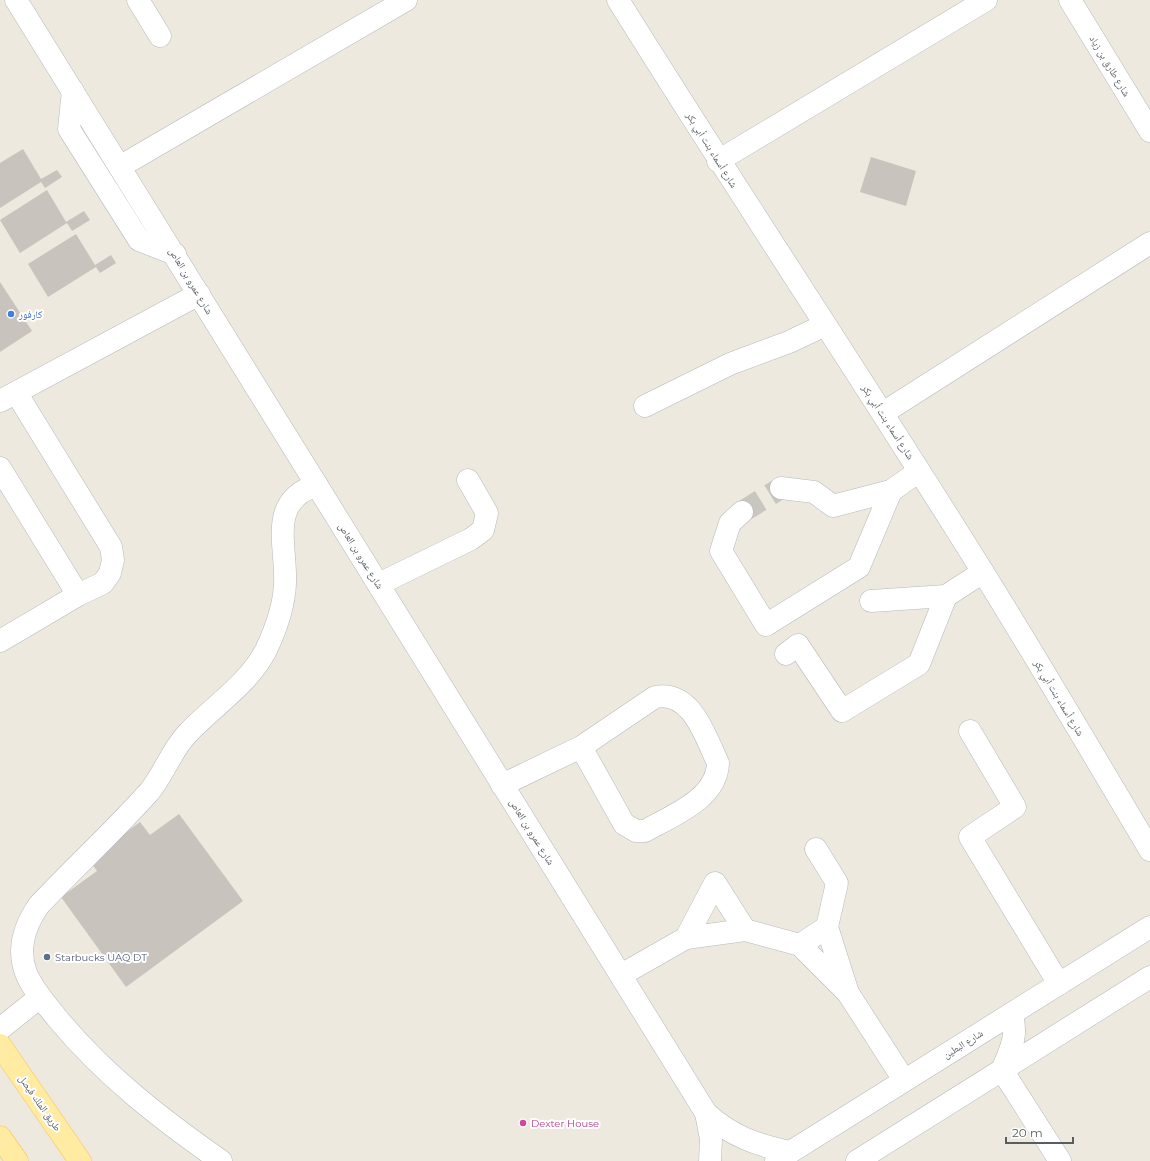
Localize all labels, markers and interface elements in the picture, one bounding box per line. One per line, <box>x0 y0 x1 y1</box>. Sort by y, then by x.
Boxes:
street label: شارع طارق بن زياد <box>1087 33 1134 99</box>
street label: شارع أسماء بنت أبي بكر <box>682 109 741 191</box>
street label: شارع عمرو بن العاص <box>166 245 216 317</box>
place label: كارفور <box>18 308 42 321</box>
marker: كارفور <box>6 309 16 319</box>
street label: شارع أسماء بنت أبي بكر <box>857 381 917 463</box>
street label: شارع عمرو بن العاص <box>335 521 387 592</box>
street label: شارع أسماء بنت أبي بكر <box>1029 657 1087 740</box>
street label: شارع عمرو بن العاص <box>506 797 558 868</box>
place label: Starbucks UAQ DT <box>55 951 147 964</box>
marker: Starbucks UAQ DT <box>42 952 52 962</box>
street label: شارع البطين <box>941 1026 986 1061</box>
street label: طريق الملك فيصل <box>16 1072 64 1134</box>
place label: Dexter House <box>531 1117 599 1130</box>
marker: Dexter House <box>518 1118 528 1128</box>
scale bar <box>1006 1119 1073 1145</box>
text: 20 m <box>1012 1125 1043 1140</box>

